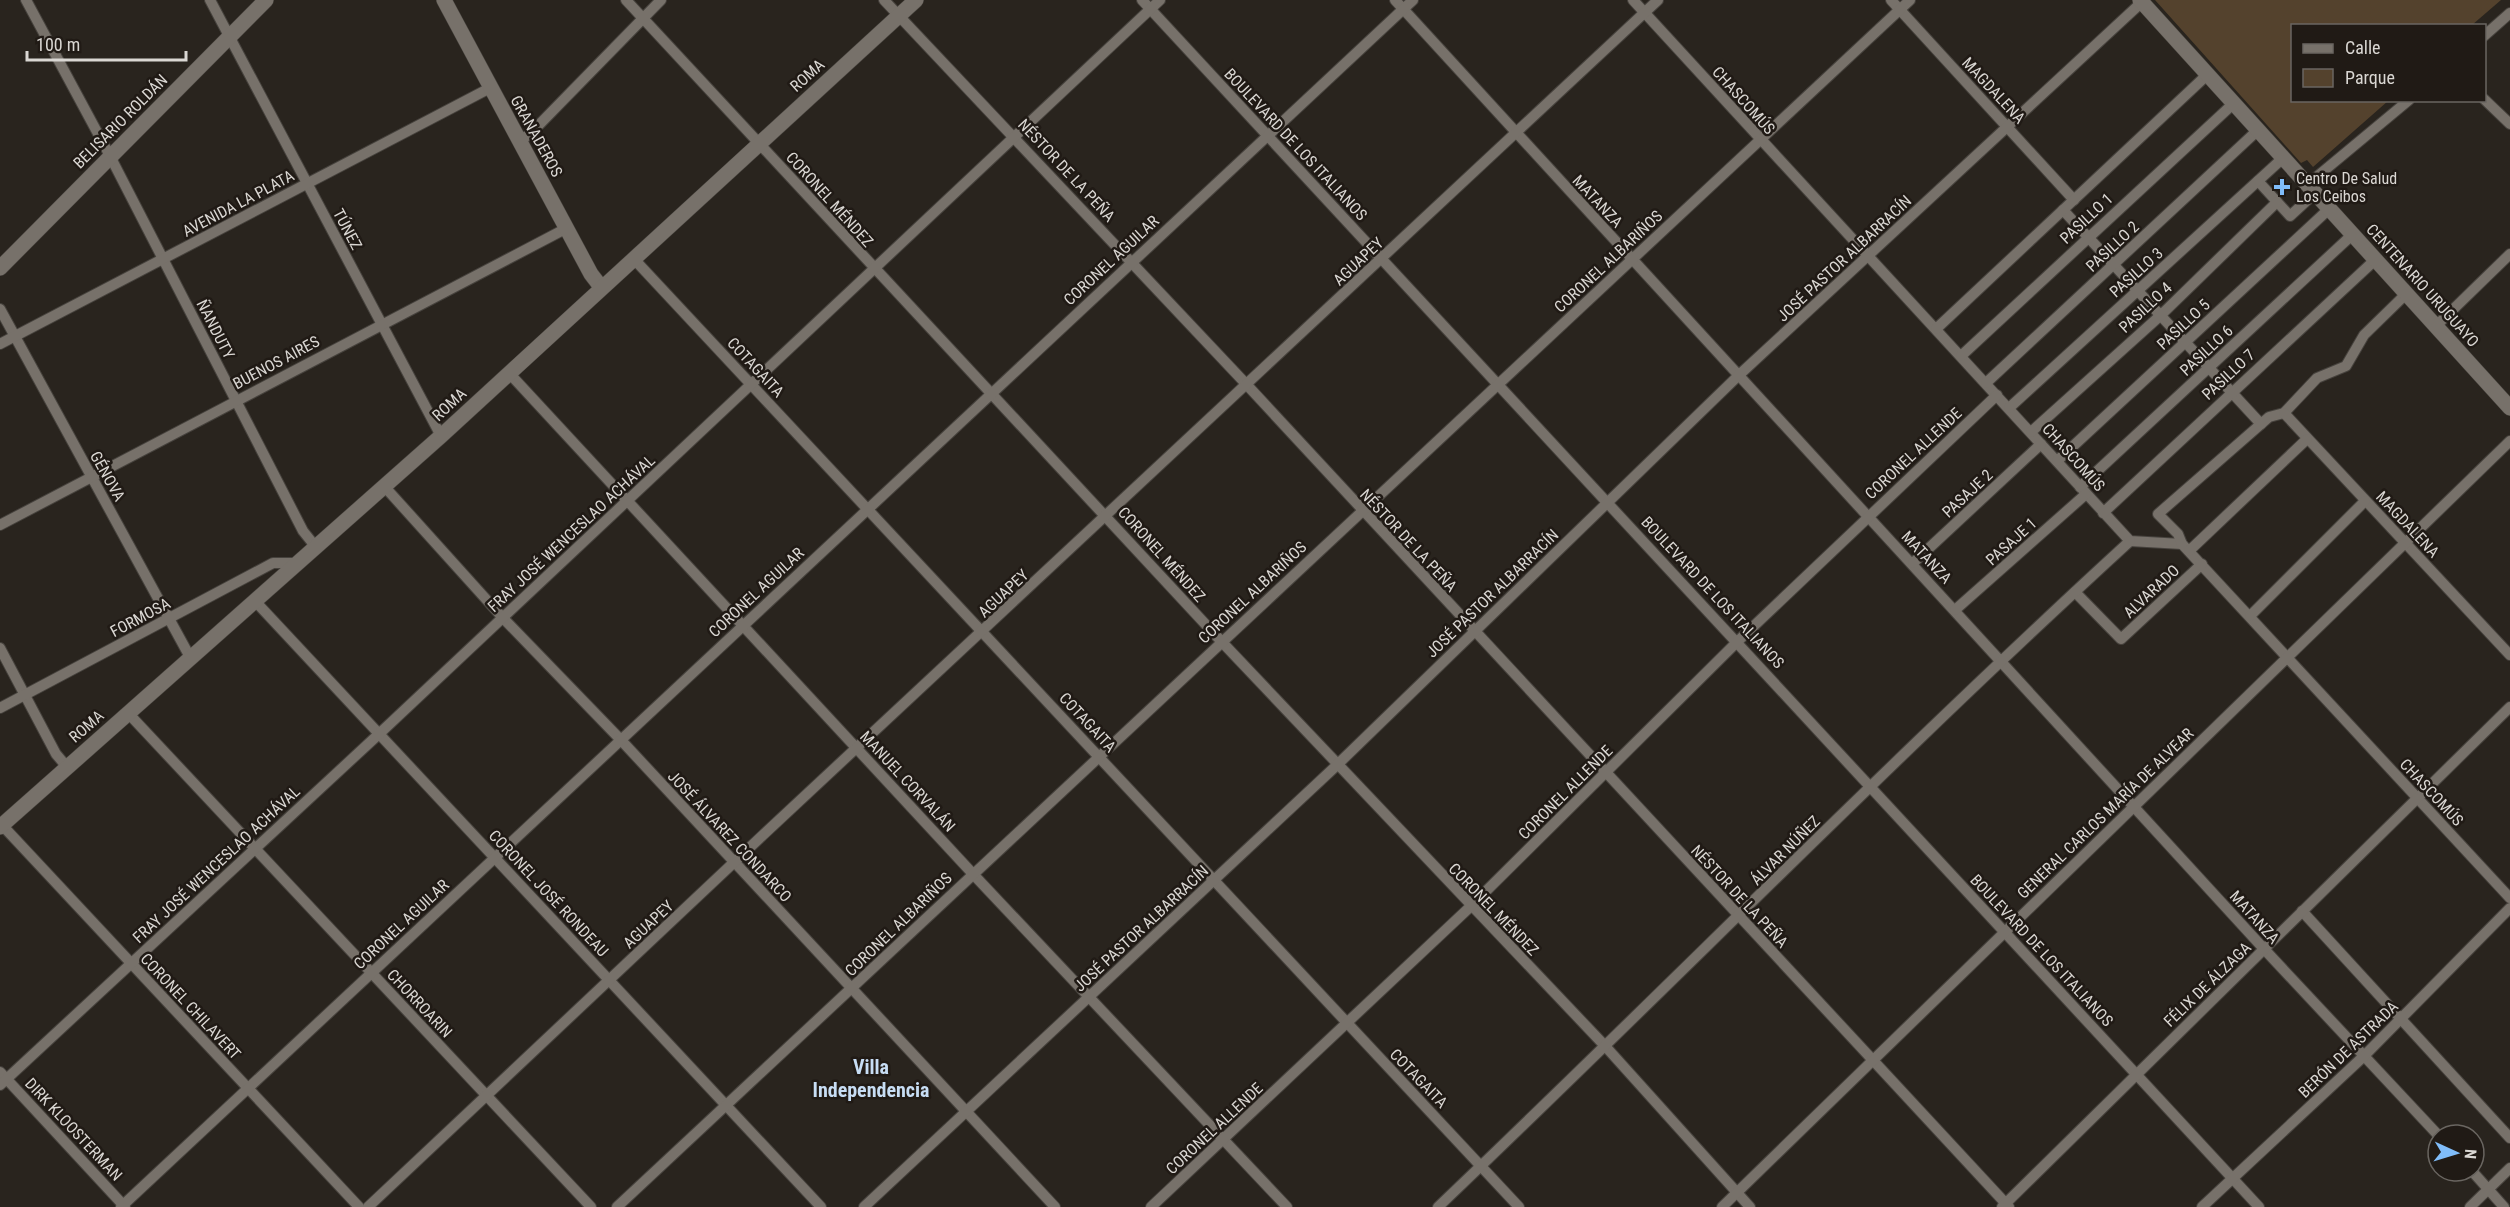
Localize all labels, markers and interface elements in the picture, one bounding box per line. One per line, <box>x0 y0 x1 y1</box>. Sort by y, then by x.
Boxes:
scale bar <box>27 24 186 62</box>
legend <box>2291 24 2486 102</box>
text: 100 m <box>36 34 80 55</box>
text: Calle <box>2345 37 2381 58</box>
street label: MAGDALENA <box>1958 53 2029 127</box>
street label: ROMA <box>786 55 828 96</box>
street label: CHASCOMÚS <box>1708 62 1779 138</box>
street label: BOULEVARD DE LOS ITALIANOS <box>1220 64 1371 224</box>
text: Parque <box>2345 67 2395 88</box>
street label: BELISARIO ROLDÁN <box>69 70 171 172</box>
street label: GRANADEROS <box>506 92 567 180</box>
street label: NÉSTOR DE LA PEÑA <box>1014 114 1120 226</box>
street label: CORONEL MÉNDEZ <box>782 148 877 251</box>
street label: AVENIDA LA PLATA <box>179 166 297 241</box>
place label: Centro De Salud Los Ceibos <box>2296 169 2397 206</box>
street label: MATANZA <box>1569 171 1627 232</box>
marker: Centro De Salud Los Ceibos <box>2273 178 2291 196</box>
street label: PASILLO 1 <box>2056 189 2117 248</box>
street label: JOSÉ PASTOR ALBARRACÍN <box>1773 191 1915 325</box>
street label: TÚNEZ <box>329 206 366 253</box>
street label: CORONEL ALBARIÑOS <box>1550 206 1666 316</box>
street label: CORONEL AGUILAR <box>1060 211 1163 309</box>
street label: PASILLO 2 <box>2082 217 2143 276</box>
street label: CENTENARIO URUGUAYO <box>2362 220 2483 351</box>
street label: AGUAPEY <box>1329 233 1388 289</box>
street label: PASILLO 3 <box>2106 243 2167 301</box>
street label: PASILLO 4 <box>2115 278 2176 337</box>
street label: PASILLO 5 <box>2153 295 2214 354</box>
street label: ÑANDUTY <box>193 296 240 363</box>
street label: PASILLO 6 <box>2176 321 2237 380</box>
street label: BUENOS AIRES <box>230 332 323 393</box>
street label: COTAGAITA <box>723 334 788 401</box>
street label: PASILLO 7 <box>2198 345 2259 404</box>
street label: ROMA <box>428 384 470 425</box>
street label: CORONEL ALLENDE <box>1861 404 1966 503</box>
street label: CHASCOMÚS <box>2038 419 2109 495</box>
street label: GÉNOVA <box>86 448 129 505</box>
street label: FRAY JOSÉ WENCESLAO ACHÁVAL <box>484 451 659 616</box>
street label: PASAJE 2 <box>1938 465 1996 521</box>
street label: NÉSTOR DE LA PEÑA <box>1356 484 1462 596</box>
street label: MAGDALENA <box>2372 487 2443 561</box>
street label: CORONEL MÉNDEZ <box>1114 503 1209 606</box>
street label: BOULEVARD DE LOS ITALIANOS <box>1637 512 1788 672</box>
street label: PASAJE 1 <box>1982 514 2041 569</box>
street label: JOSÉ PASTOR ALBARRACÍN <box>1422 525 1562 661</box>
street label: MATANZA <box>1898 527 1956 588</box>
street label: CORONEL ALBARIÑOS <box>1194 537 1310 647</box>
street label: CORONEL AGUILAR <box>705 543 808 641</box>
street label: ALVARADO <box>2119 561 2183 622</box>
street label: AGUAPEY <box>974 565 1033 621</box>
street label: FORMOSA <box>107 594 173 641</box>
street label: COTAGAITA <box>1055 689 1120 756</box>
street label: ROMA <box>65 706 107 747</box>
street label: GENERAL CARLOS MARÍA DE ALVEAR <box>2013 724 2198 903</box>
street label: MANUEL CORVALÁN <box>856 727 959 836</box>
street label: CORONEL ALLENDE <box>1514 741 1616 843</box>
street label: CHASCOMÚS <box>2396 755 2467 830</box>
street label: JOSÉ ÁLVAREZ CONDARCO <box>664 767 796 906</box>
street label: FRAY JOSÉ WENCESLAO ACHÁVAL <box>129 782 304 947</box>
street label: ÁLVAR NÚÑEZ <box>1746 811 1824 889</box>
street label: CORONEL JOSÉ RONDEAU <box>485 826 612 961</box>
street label: NÉSTOR DE LA PEÑA <box>1687 840 1793 952</box>
street label: CORONEL MÉNDEZ <box>1445 859 1543 960</box>
street label: JOSÉ PASTOR ALBARRACÍN <box>1070 861 1212 995</box>
street label: CORONEL ALBARIÑOS <box>840 868 956 980</box>
street label: BOULEVARD DE LOS ITALIANOS <box>1966 870 2117 1030</box>
street label: CORONEL AGUILAR <box>350 875 453 973</box>
street label: MATANZA <box>2226 887 2283 948</box>
street label: AGUAPEY <box>619 896 678 952</box>
street label: FÉLIX DE ÁLZAGA <box>2160 938 2255 1031</box>
street label: CORONEL CHILAVERT <box>137 949 245 1063</box>
street label: CHORROARIN <box>383 965 456 1042</box>
street label: BERÓN DE ASTRADA <box>2294 996 2402 1102</box>
street label: COTAGAITA <box>1386 1045 1451 1112</box>
district label: Villa Independencia <box>812 1055 930 1102</box>
street label: DIRK KLOOSTERMAN <box>21 1074 126 1185</box>
street label: CORONEL ALLENDE <box>1162 1079 1267 1178</box>
north arrow <box>2426 1123 2486 1183</box>
text: N <box>2461 1148 2480 1160</box>

